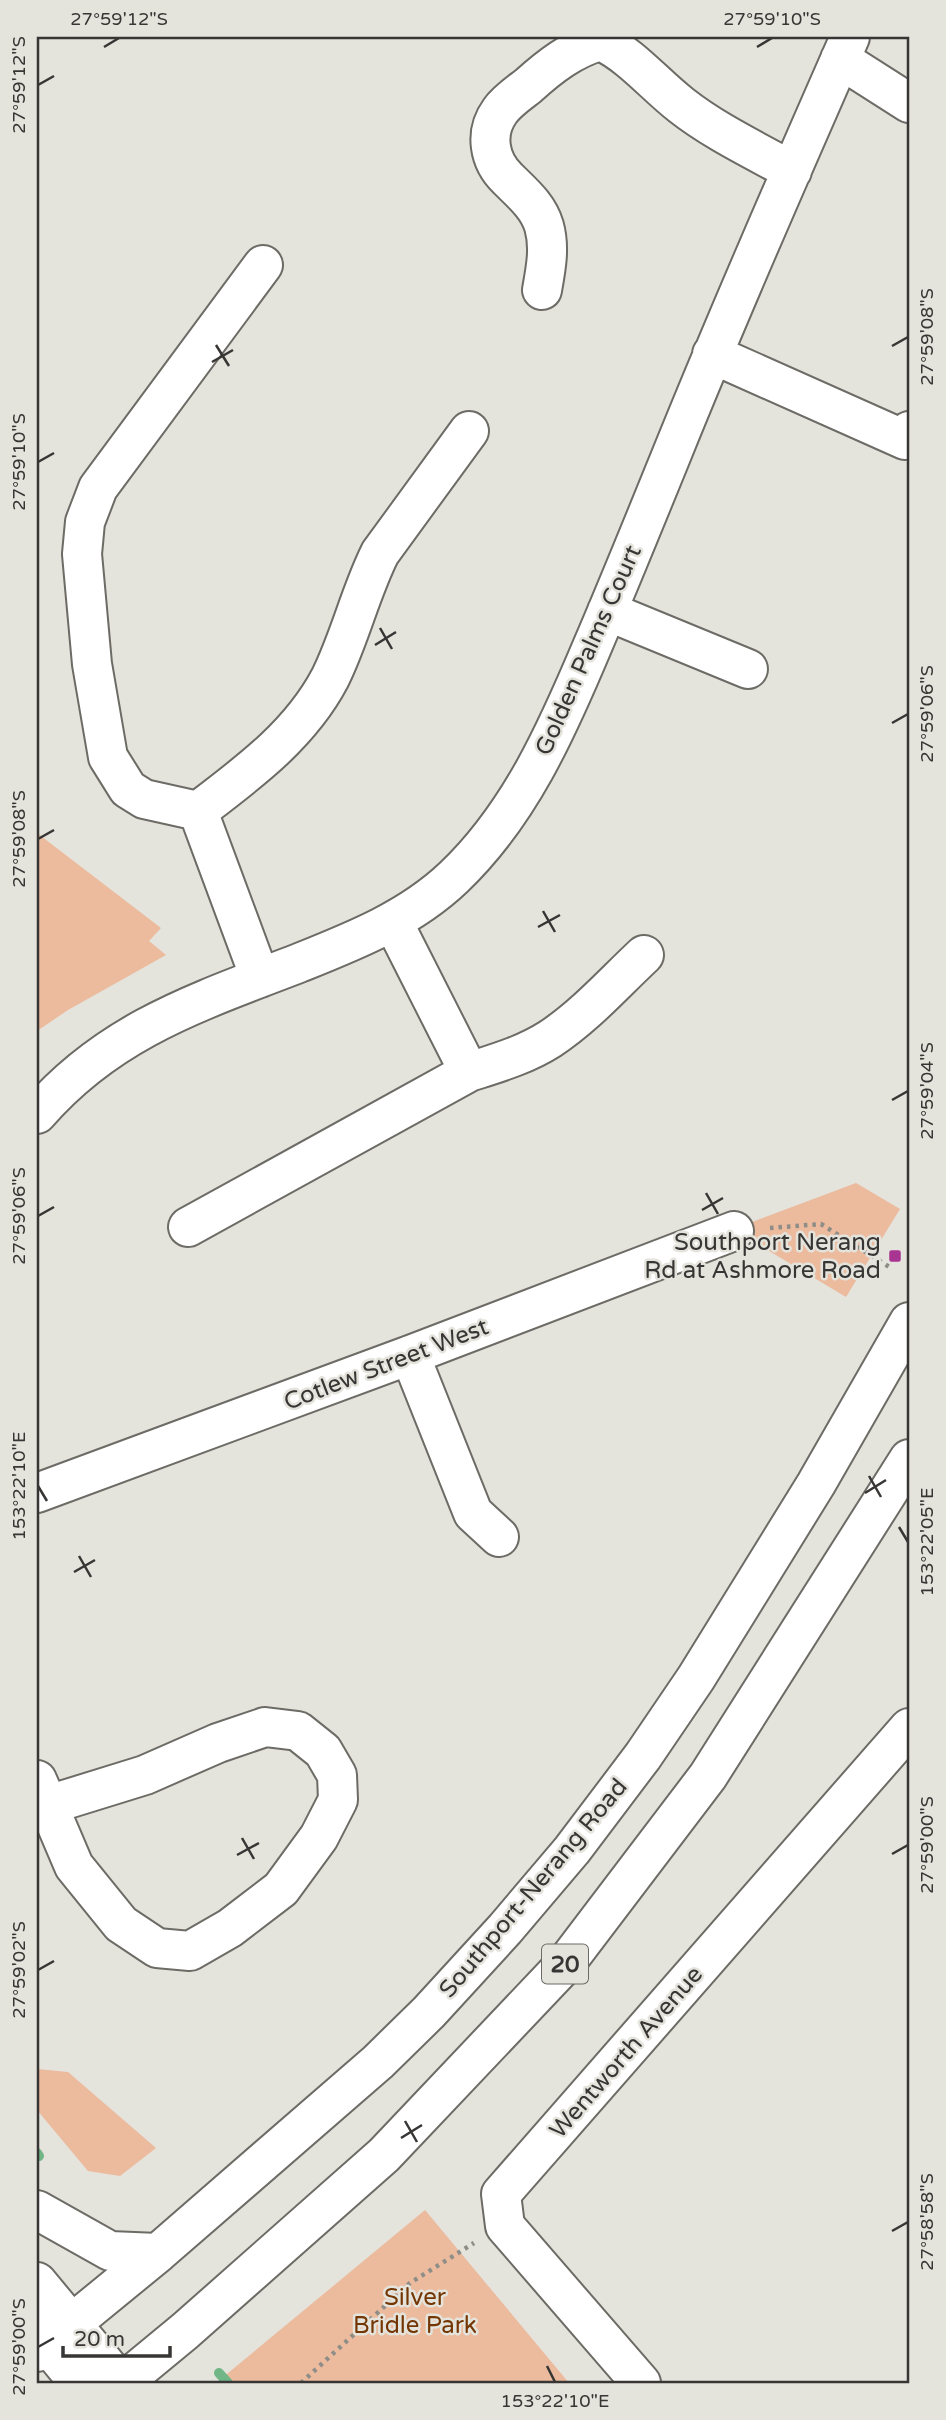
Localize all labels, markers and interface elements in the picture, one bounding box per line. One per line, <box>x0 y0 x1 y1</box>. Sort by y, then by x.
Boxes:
text: 27°59'12"S <box>70 8 168 30</box>
text: 27°59'10"S <box>723 8 821 30</box>
text: 27°59'12"S <box>8 36 30 134</box>
text: 27°59'08"S <box>916 288 938 386</box>
text: 27°59'10"S <box>8 413 30 511</box>
street label: Golden Palms Court <box>529 541 648 760</box>
text: 27°59'06"S <box>916 665 938 763</box>
text: 27°59'08"S <box>8 790 30 888</box>
text: 27°59'04"S <box>916 1042 938 1140</box>
text: 27°59'06"S <box>8 1167 30 1265</box>
place label: Southport Nerang Rd at Ashmore Road <box>644 1228 881 1285</box>
marker: Southport Nerang Rd at Ashmore Road <box>887 1248 903 1264</box>
street label: Cotlew Street West <box>280 1312 493 1417</box>
text: 153°22'10"E <box>8 1432 30 1540</box>
text: 153°22'05"E <box>916 1488 938 1596</box>
street label: Southport-Nerang Road <box>433 1773 634 2004</box>
text: 27°59'00"S <box>916 1796 938 1894</box>
text: 27°59'02"S <box>8 1921 30 2019</box>
road number: 20 <box>542 1944 588 1983</box>
street label: Wentworth Avenue <box>544 1960 709 2144</box>
text: 27°58'58"S <box>916 2173 938 2271</box>
park label: Silver Bridle Park <box>353 2283 477 2340</box>
text: 27°59'00"S <box>8 2298 30 2396</box>
scale bar <box>63 2315 170 2359</box>
text: 20 m <box>74 2327 125 2352</box>
text: 153°22'10"E <box>501 2390 609 2412</box>

